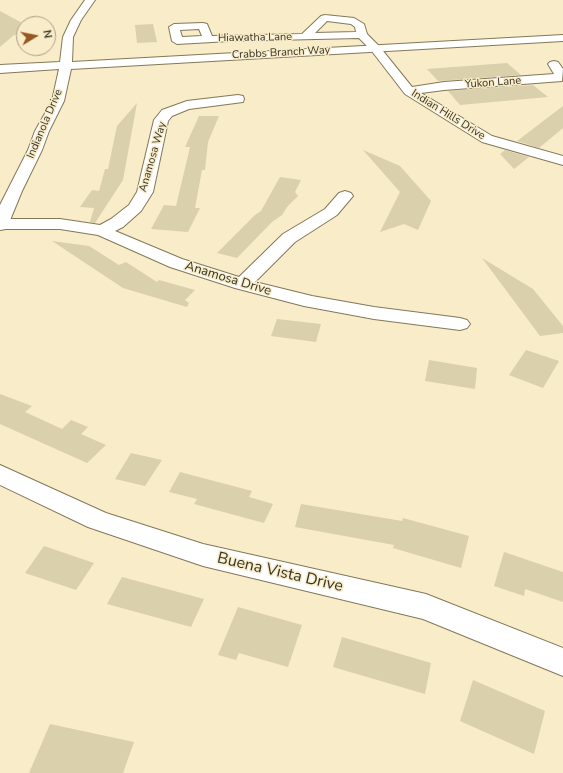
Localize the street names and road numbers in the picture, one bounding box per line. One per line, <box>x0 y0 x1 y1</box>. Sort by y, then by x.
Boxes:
street label: Hiawatha Lane <box>218 31 292 45</box>
street label: Crabbs Branch Way <box>231 44 331 62</box>
street label: Yukon Lane <box>464 74 522 92</box>
street label: Indianola Drive <box>24 87 66 161</box>
street label: Indian Hills Drive <box>409 87 487 143</box>
street label: Anamosa Way <box>137 120 169 194</box>
street label: Anamosa Drive <box>183 258 273 300</box>
street label: Buena Vista Drive <box>215 549 345 597</box>

